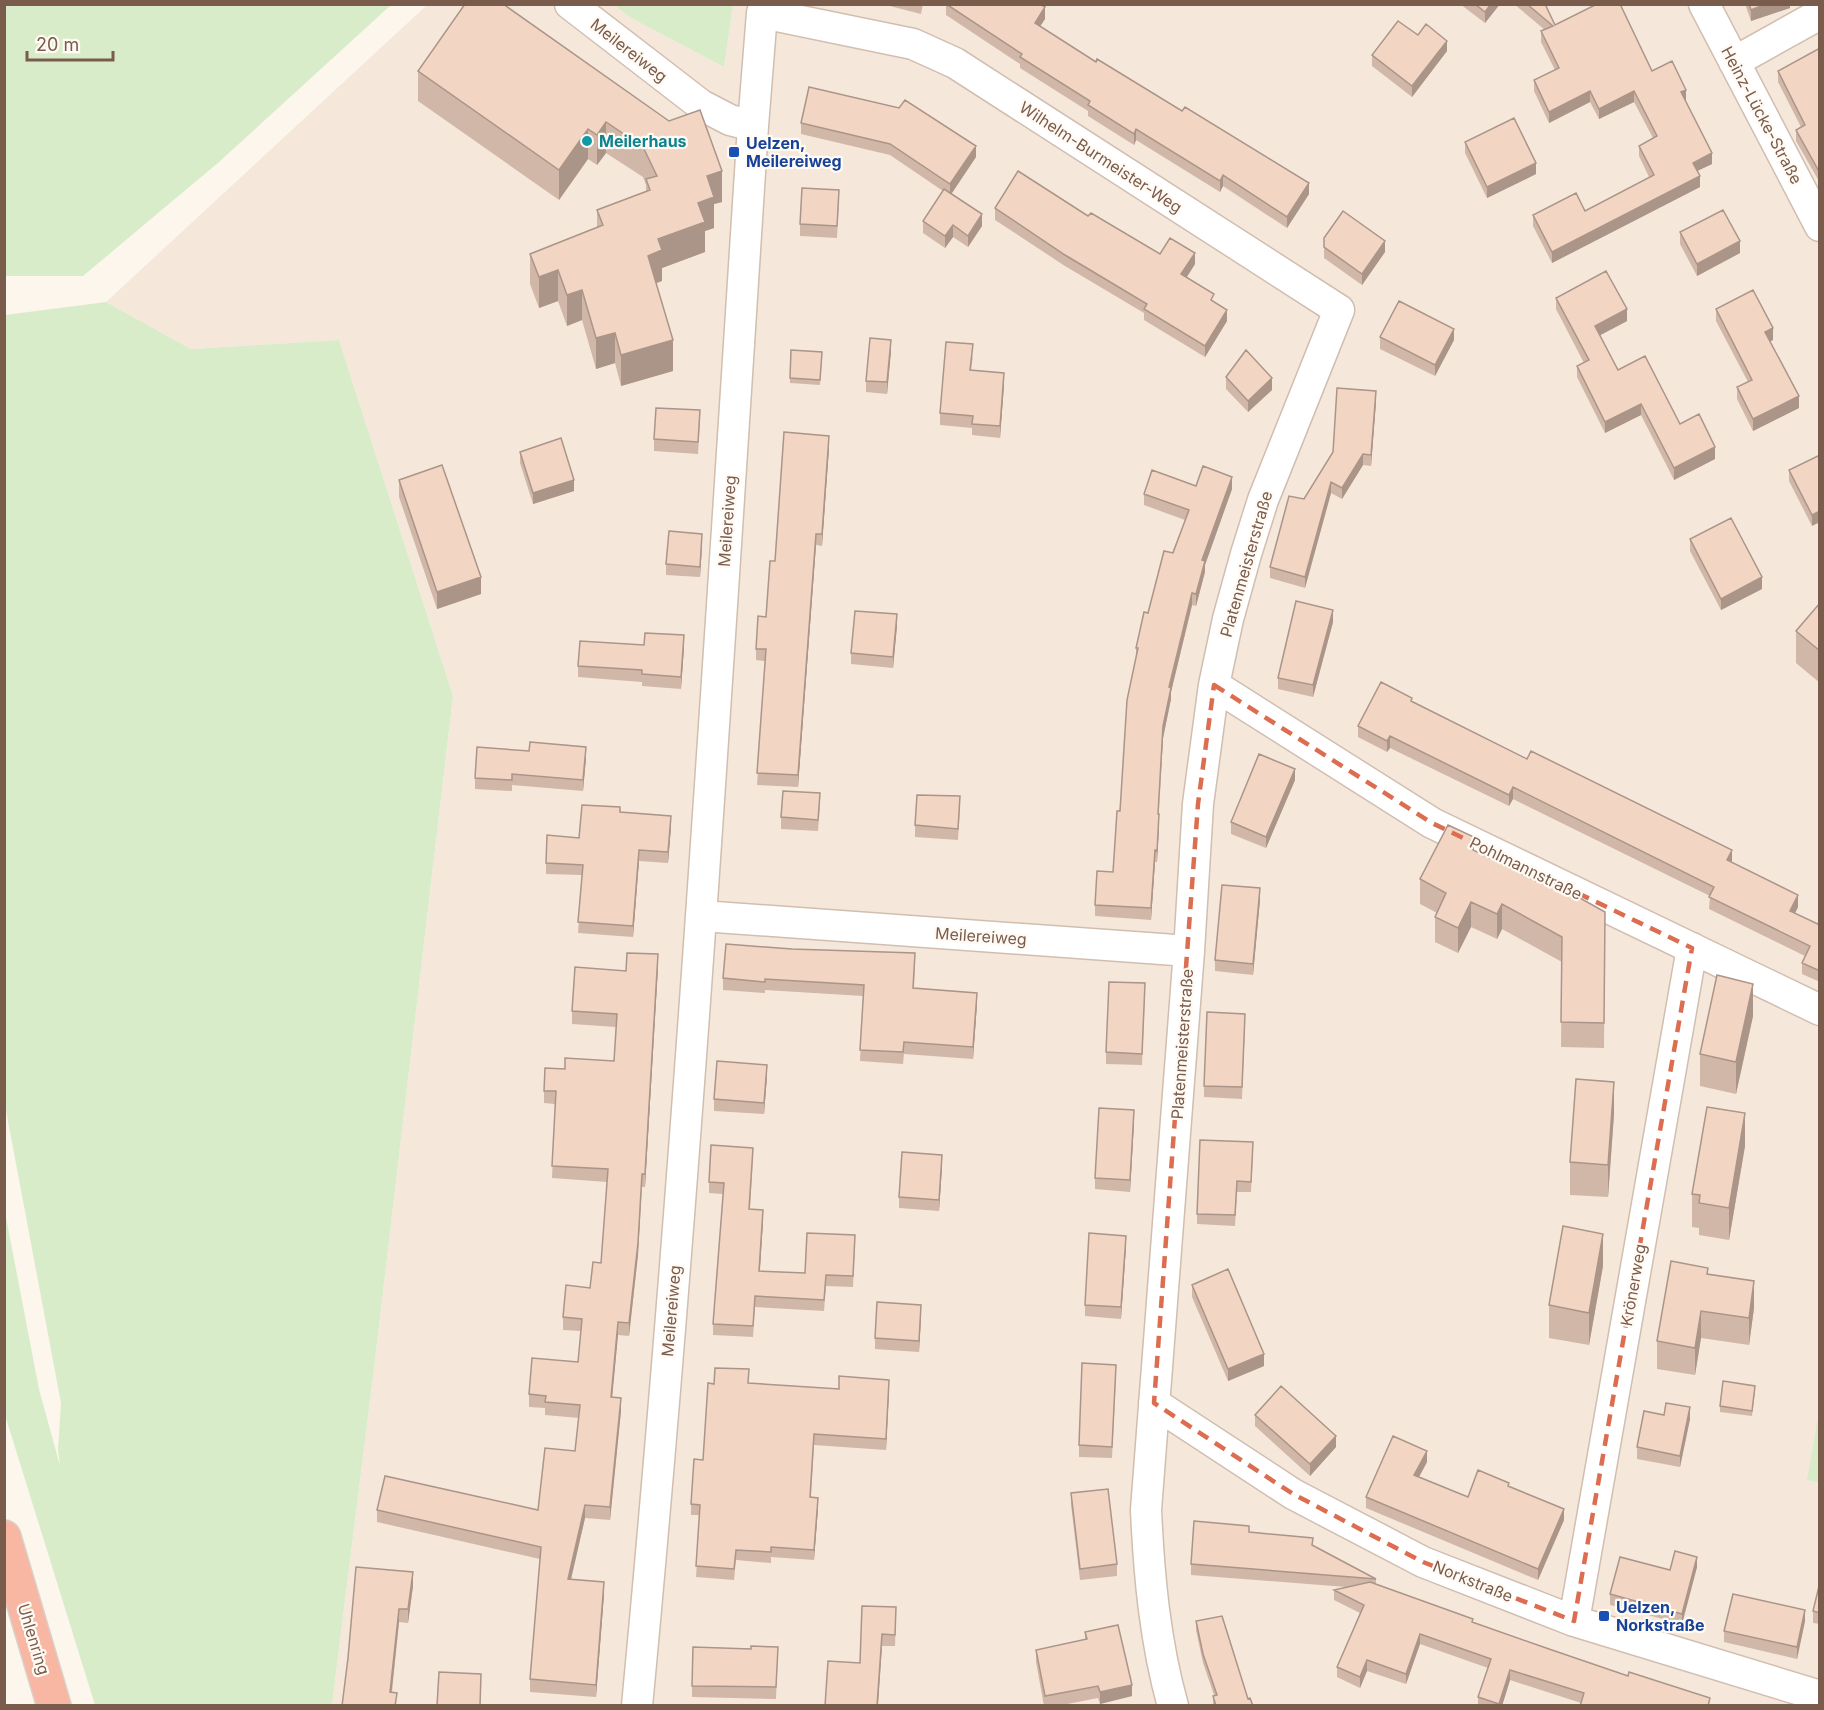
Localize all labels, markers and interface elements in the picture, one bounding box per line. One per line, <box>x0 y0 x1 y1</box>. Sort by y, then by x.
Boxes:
street label: Meilereiweg <box>587 14 671 86</box>
scale bar <box>27 24 112 62</box>
text: 20 m <box>36 34 79 55</box>
street label: Heinz-Lücke-Straße <box>1717 43 1807 187</box>
street label: Wilhelm-Burmeister-Weg <box>1016 97 1186 217</box>
place label: Meilerhaus <box>599 131 687 151</box>
place label: Uelzen, Meilereiweg <box>746 133 842 171</box>
marker: Meilerhaus <box>580 134 594 148</box>
marker: Uelzen, Meilereiweg <box>727 145 741 159</box>
street label: Meilereiweg <box>714 475 740 567</box>
street label: Platenmeisterstraße <box>1216 489 1276 639</box>
street label: Pohlmannstraße <box>1466 832 1586 904</box>
street label: Meilereiweg <box>935 923 1027 949</box>
street label: Platenmeisterstraße <box>1167 968 1197 1120</box>
street label: Krönerweg <box>1616 1242 1650 1328</box>
street label: Meilereiweg <box>657 1264 685 1358</box>
street label: Norkstraße <box>1430 1556 1516 1606</box>
place label: Uelzen, Norkstraße <box>1616 1597 1705 1635</box>
street label: Uhlenring <box>14 1601 54 1677</box>
marker: Uelzen, Norkstraße <box>1597 1609 1611 1623</box>

